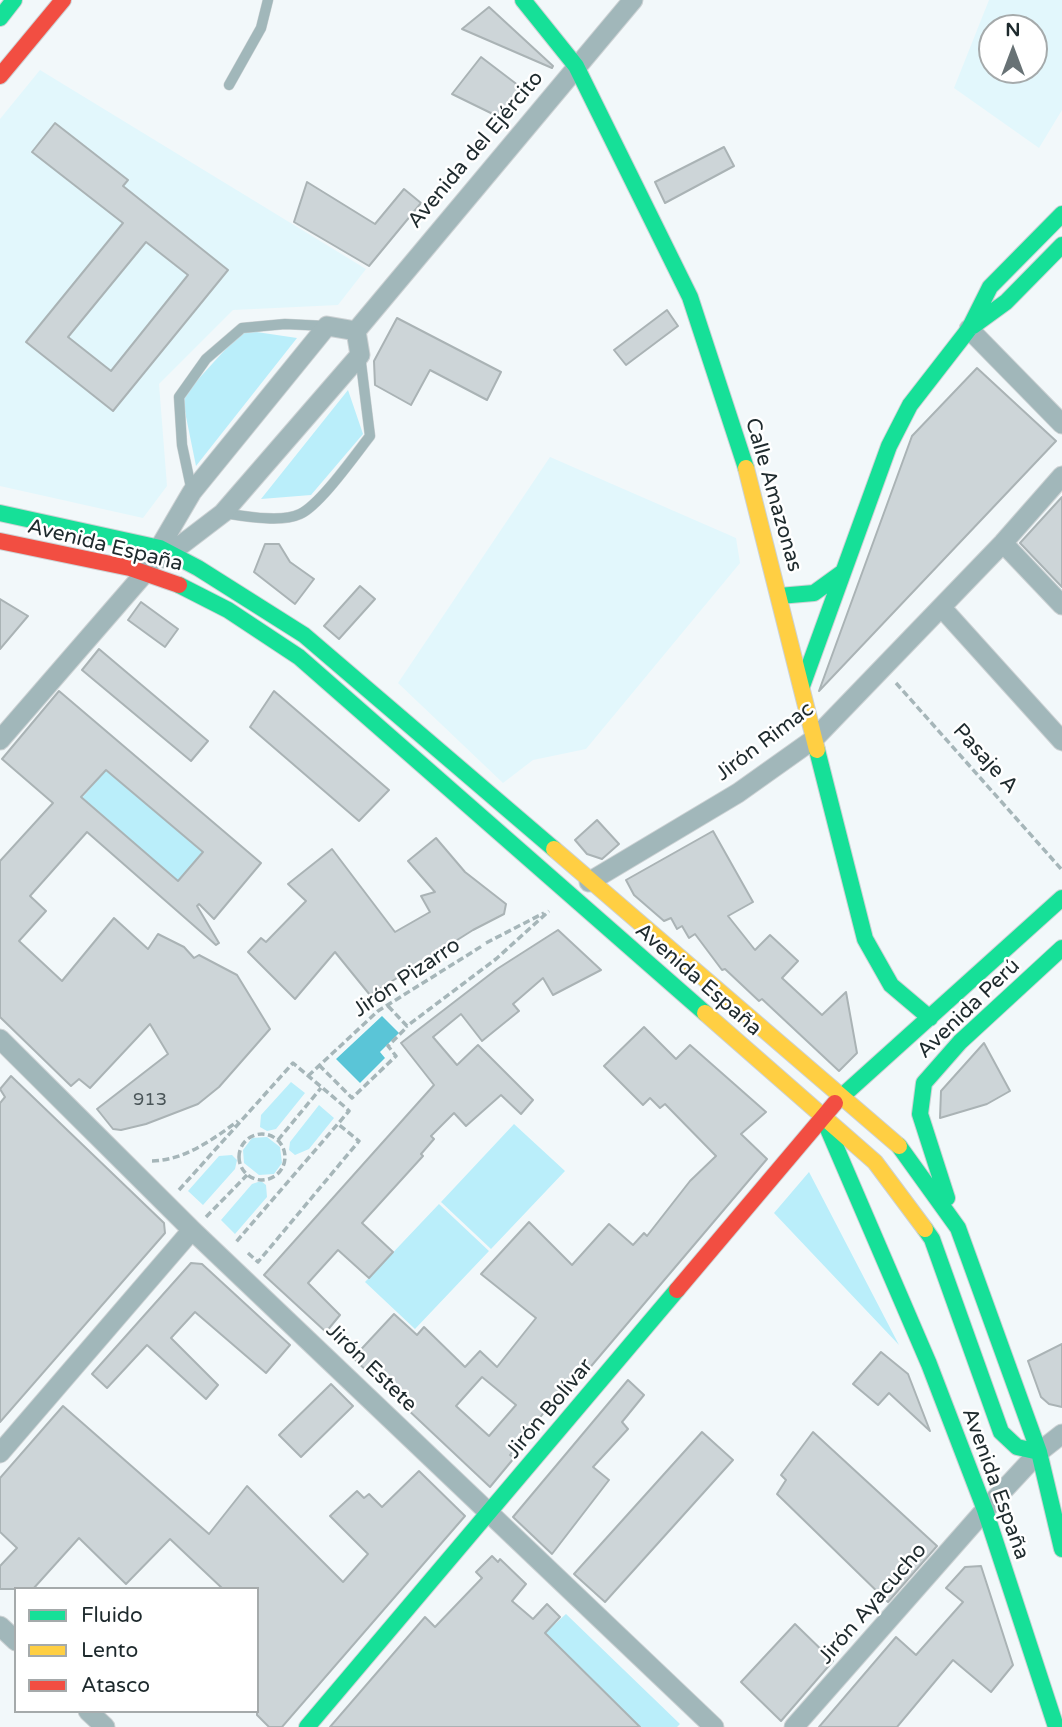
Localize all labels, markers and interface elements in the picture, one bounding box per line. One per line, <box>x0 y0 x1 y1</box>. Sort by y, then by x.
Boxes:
north arrow <box>978 14 1048 84</box>
text: N <box>1005 19 1021 41</box>
street label: Avenida del Ejército <box>403 66 549 234</box>
street label: Calle Amazonas <box>739 415 807 575</box>
street label: Avenida España <box>25 515 185 577</box>
street label: Jirón Rimac <box>711 697 819 787</box>
street label: Pasaje A <box>947 719 1023 799</box>
street label: Avenida España <box>630 918 766 1042</box>
street label: Jirón Pizarro <box>349 933 465 1023</box>
street label: Avenida Perú <box>912 954 1026 1064</box>
house number: 913 <box>133 1089 167 1111</box>
street label: Jirón Estete <box>320 1318 422 1418</box>
street label: Jirón Bolívar <box>501 1354 599 1464</box>
street label: Avenida España <box>956 1405 1034 1563</box>
street label: Jirón Ayacucho <box>814 1538 932 1670</box>
legend <box>14 1587 259 1713</box>
text: Fluido <box>81 1603 143 1628</box>
text: Lento <box>81 1638 138 1663</box>
text: Atasco <box>81 1673 150 1698</box>

